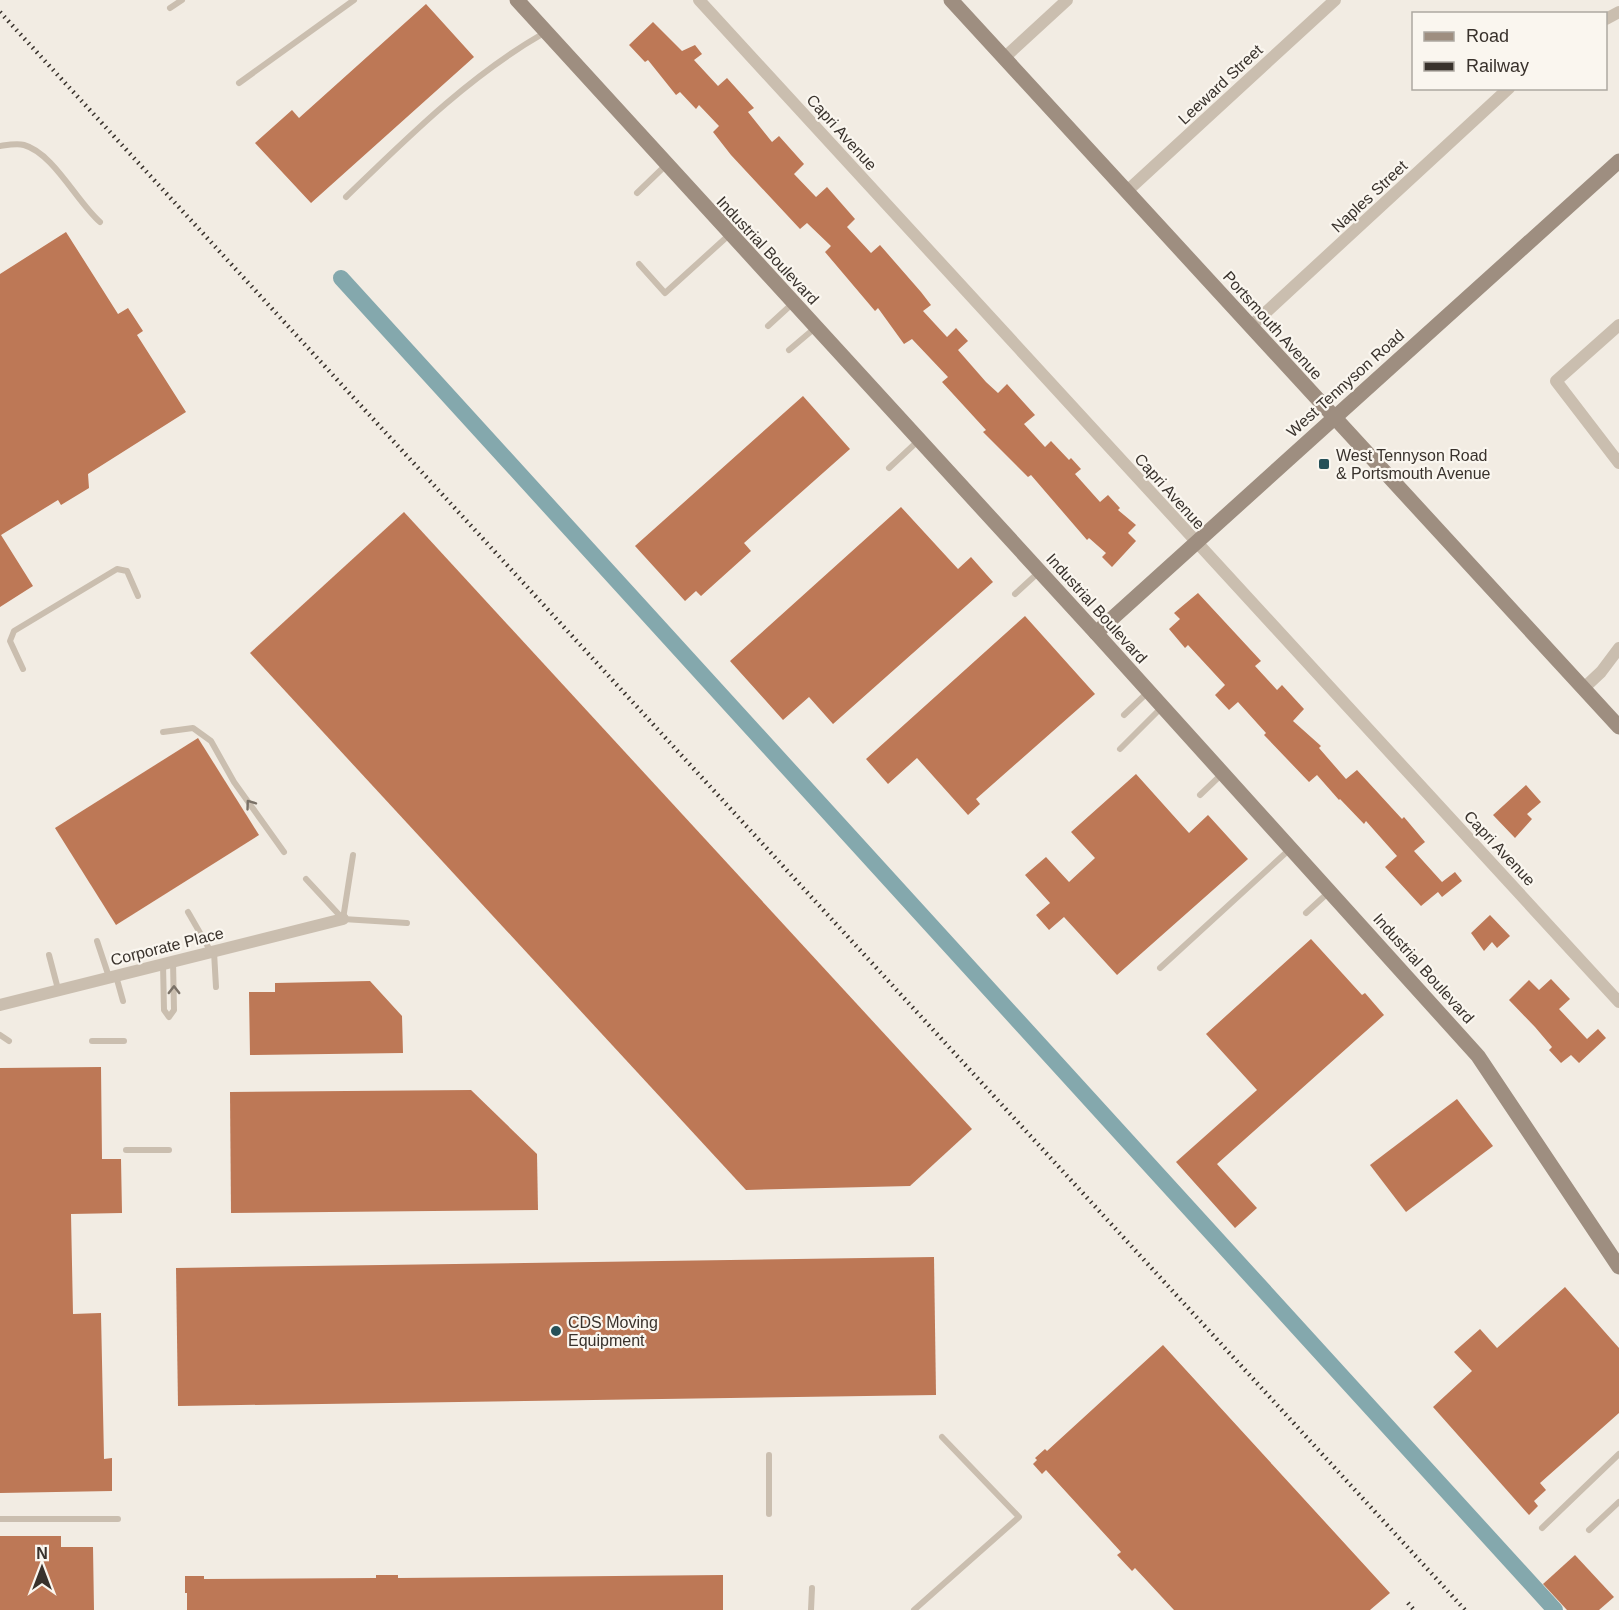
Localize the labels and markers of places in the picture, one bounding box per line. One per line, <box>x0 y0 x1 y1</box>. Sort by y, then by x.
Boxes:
place label: West Tennyson Road & Portsmouth Avenue <box>1336 447 1491 482</box>
marker: West Tennyson Road & Portsmouth Avenue <box>1317 457 1331 471</box>
place label: CDS Moving Equipment <box>568 1314 658 1349</box>
marker: CDS Moving Equipment <box>549 1324 563 1338</box>

